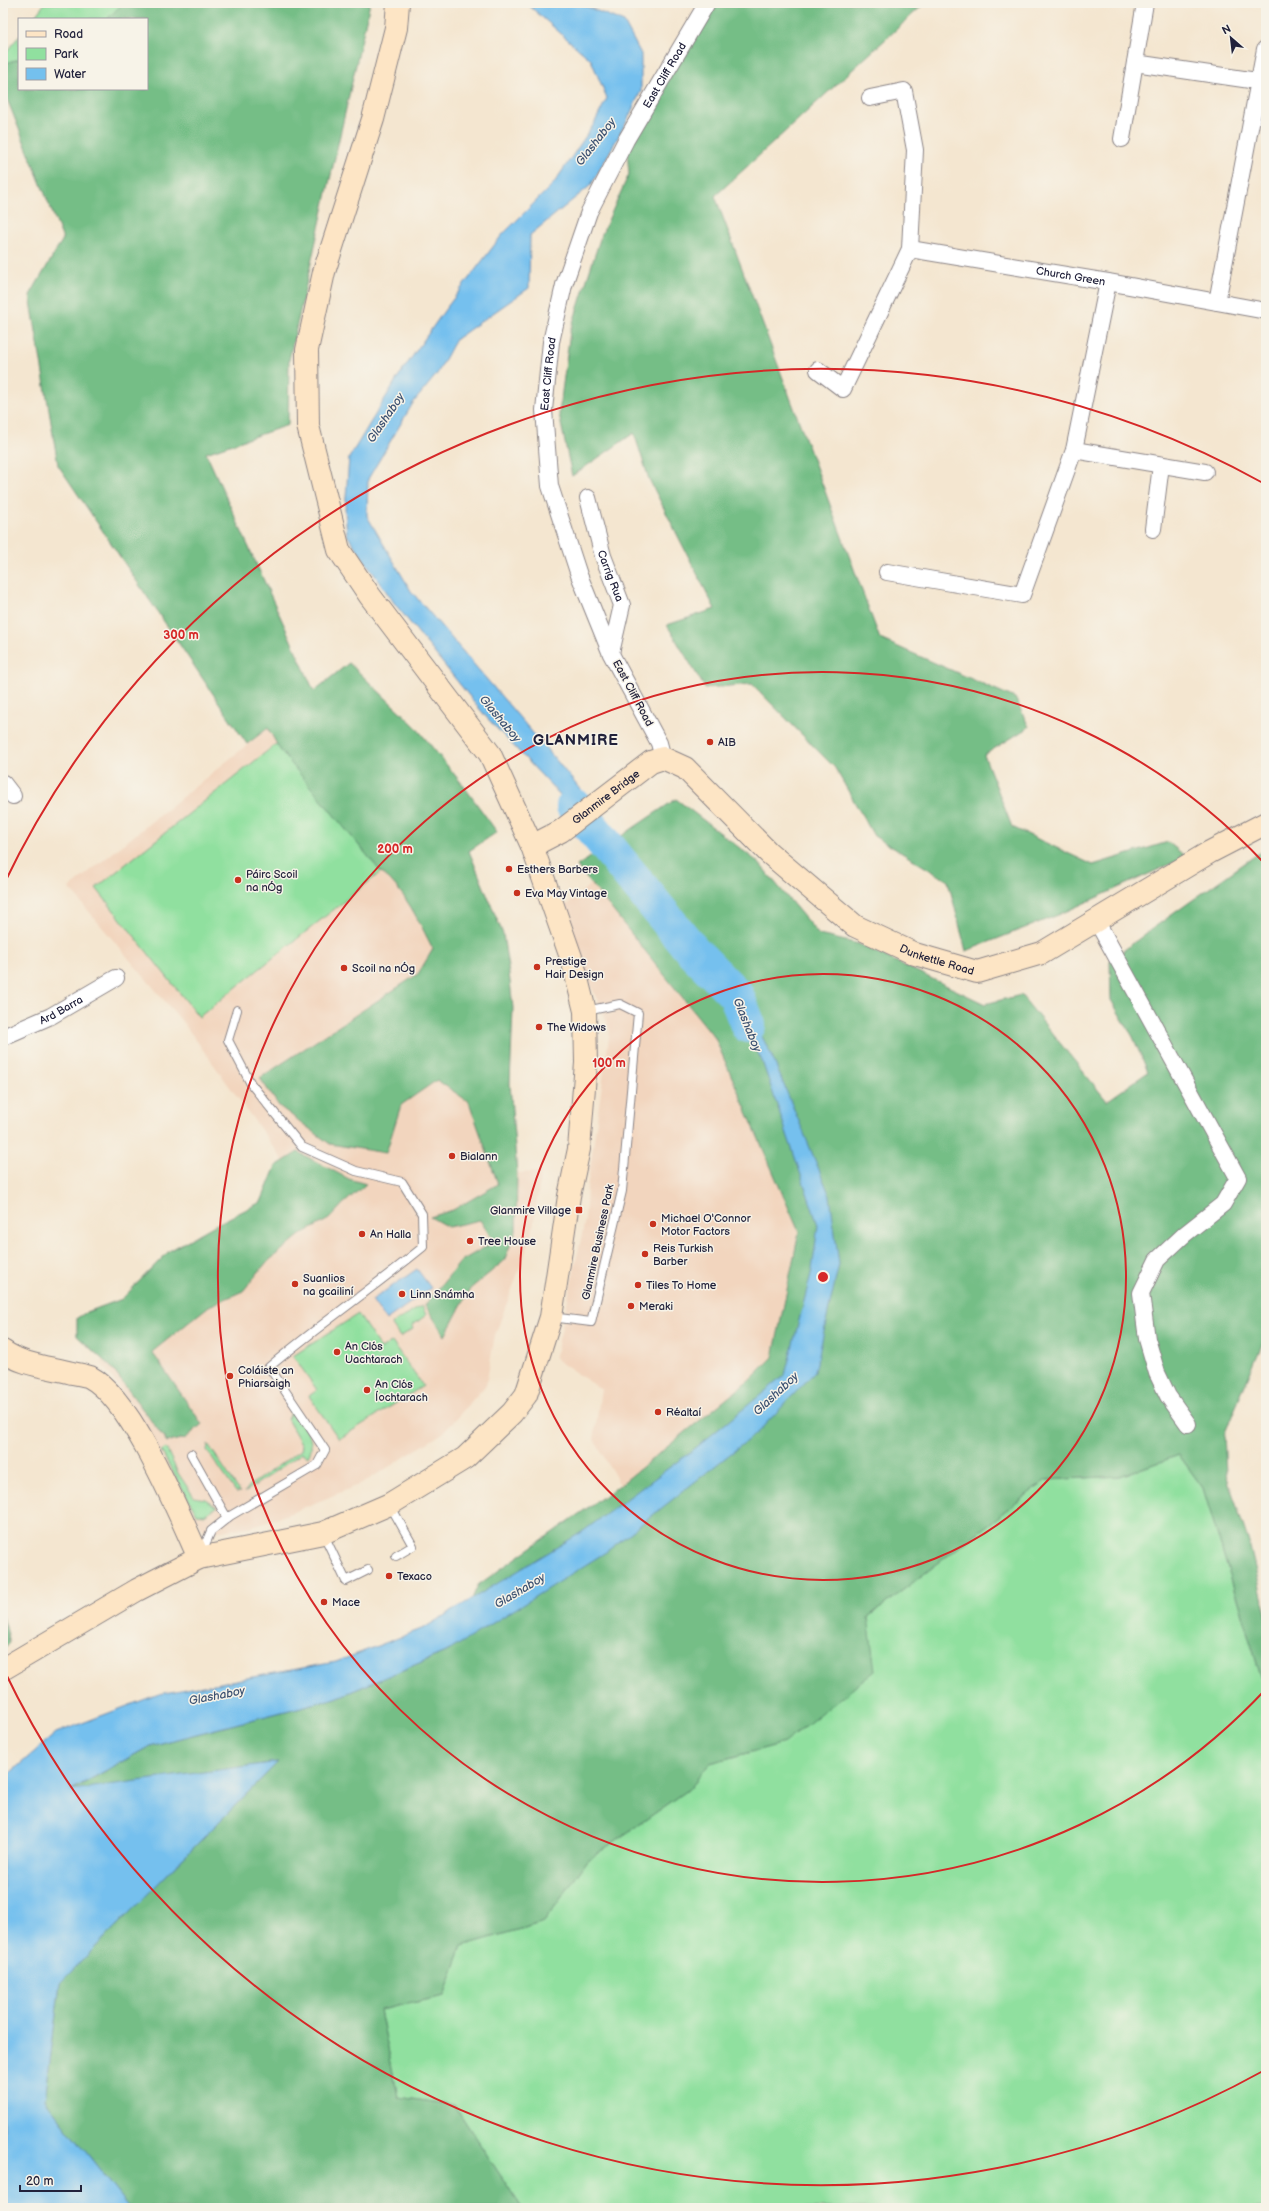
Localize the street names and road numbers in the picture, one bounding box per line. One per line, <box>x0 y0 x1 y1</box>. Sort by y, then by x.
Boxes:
street label: East Cliff Road <box>640 40 689 110</box>
street label: Church Green <box>1035 264 1106 288</box>
street label: East Cliff Road <box>537 336 558 411</box>
street label: Carrig Rua <box>595 549 626 603</box>
street label: East Cliff Road <box>610 657 656 729</box>
street label: Glanmire Bridge <box>569 767 642 827</box>
street label: Dunkettle Road <box>898 941 976 977</box>
street label: Ard Barra <box>37 993 85 1027</box>
street label: Glanmire Business Park <box>579 1182 617 1301</box>

